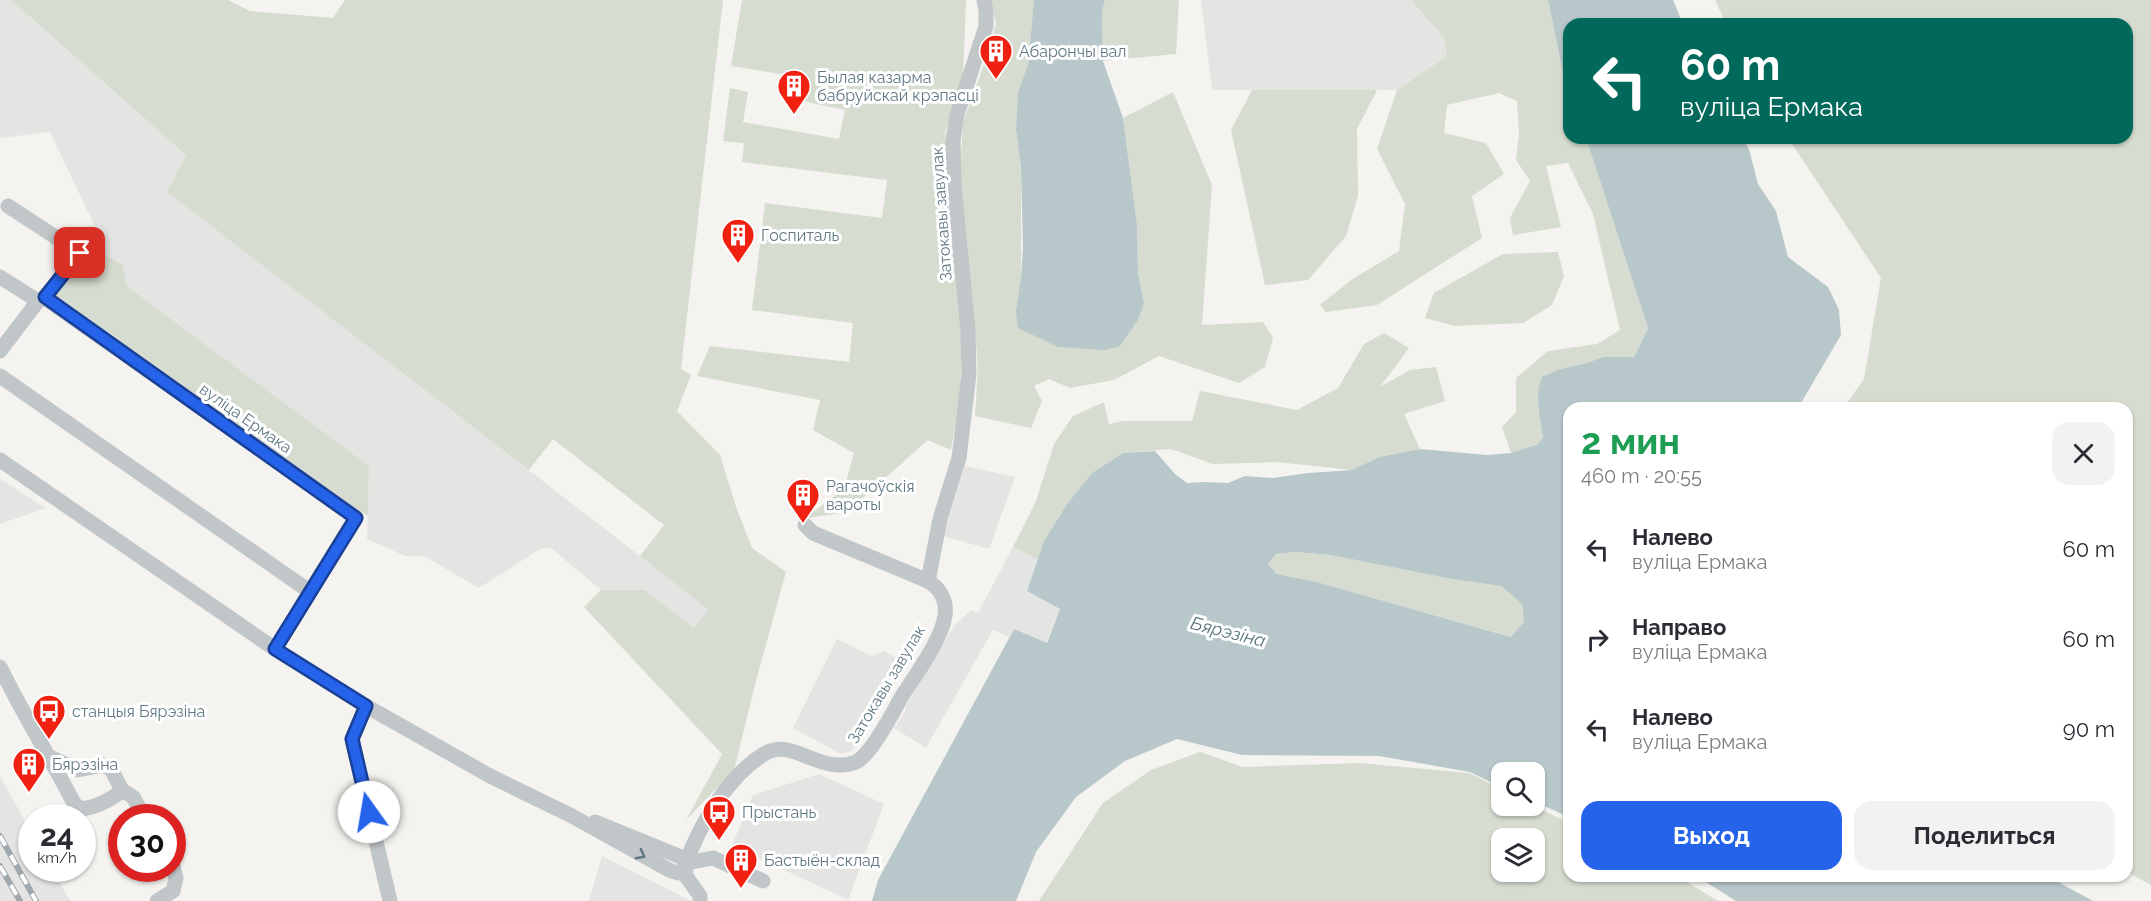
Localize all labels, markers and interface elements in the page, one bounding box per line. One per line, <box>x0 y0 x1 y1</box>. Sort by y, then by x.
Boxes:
building icon: Абарончы вал <box>978 33 1014 80</box>
text: 60 m <box>1680 41 1780 90</box>
place label: Абарончы вал <box>1019 42 1126 61</box>
icon: left <box>1581 42 1659 120</box>
building icon: Былая казарма бабруйскай крэпасці <box>776 68 812 115</box>
place label: Былая казарма бабруйскай крэпасці <box>817 68 979 105</box>
text: вуліца Ермака <box>1680 91 1863 122</box>
street label: Затокавы завулак <box>927 146 956 282</box>
building icon: Госпиталь <box>720 217 756 264</box>
place label: Госпиталь <box>761 226 840 245</box>
pin <box>54 227 105 278</box>
icon: arrive <box>63 236 96 269</box>
street label: вуліца Ермака <box>196 380 296 457</box>
text: 2 мин <box>1581 420 1680 462</box>
button: close <box>2052 422 2115 485</box>
text: 460 m · 20:55 <box>1581 464 1702 488</box>
building icon: Рагачоўскія вароты <box>785 477 821 524</box>
place label: Рагачоўскія вароты <box>826 477 915 514</box>
text: Налево <box>1632 524 1713 550</box>
icon: left <box>1581 533 1614 566</box>
text: 60 m <box>2062 536 2115 562</box>
text: вуліца Ермака <box>1632 550 1767 574</box>
water label: Бярэзіна <box>1189 612 1268 651</box>
text: Направо <box>1632 614 1726 640</box>
street label: Затокавы завулак <box>844 622 929 747</box>
icon: right <box>1581 623 1614 656</box>
text: 60 m <box>2062 626 2115 652</box>
text: вуліца Ермака <box>1632 640 1767 664</box>
bus stop icon: станцыя Бярэзіна <box>31 693 67 740</box>
place label: станцыя Бярэзіна <box>72 702 205 721</box>
text: Налево <box>1632 704 1713 730</box>
icon: left <box>1581 713 1614 746</box>
text: 90 m <box>2063 716 2115 742</box>
text: вуліца Ермака <box>1632 730 1767 754</box>
building icon: Бярэзіна <box>11 746 47 793</box>
place label: Бярэзіна <box>52 755 118 774</box>
map controls <box>1491 762 1545 882</box>
button: search <box>1491 762 1545 816</box>
position arrow <box>337 780 401 844</box>
bus stop icon: Прыстань <box>701 794 737 841</box>
button: Выход <box>1581 801 1842 870</box>
button: Поделиться <box>1854 801 2115 870</box>
place label: Прыстань <box>742 803 817 822</box>
speed limit sign: 30 <box>108 804 186 882</box>
text: 24 <box>40 818 74 853</box>
button: layers <box>1491 828 1545 882</box>
building icon: Бастыён-склад <box>723 842 759 889</box>
one-way arrow <box>634 848 645 859</box>
text: km/h <box>37 849 77 867</box>
place label: Бастыён-склад <box>764 851 880 870</box>

